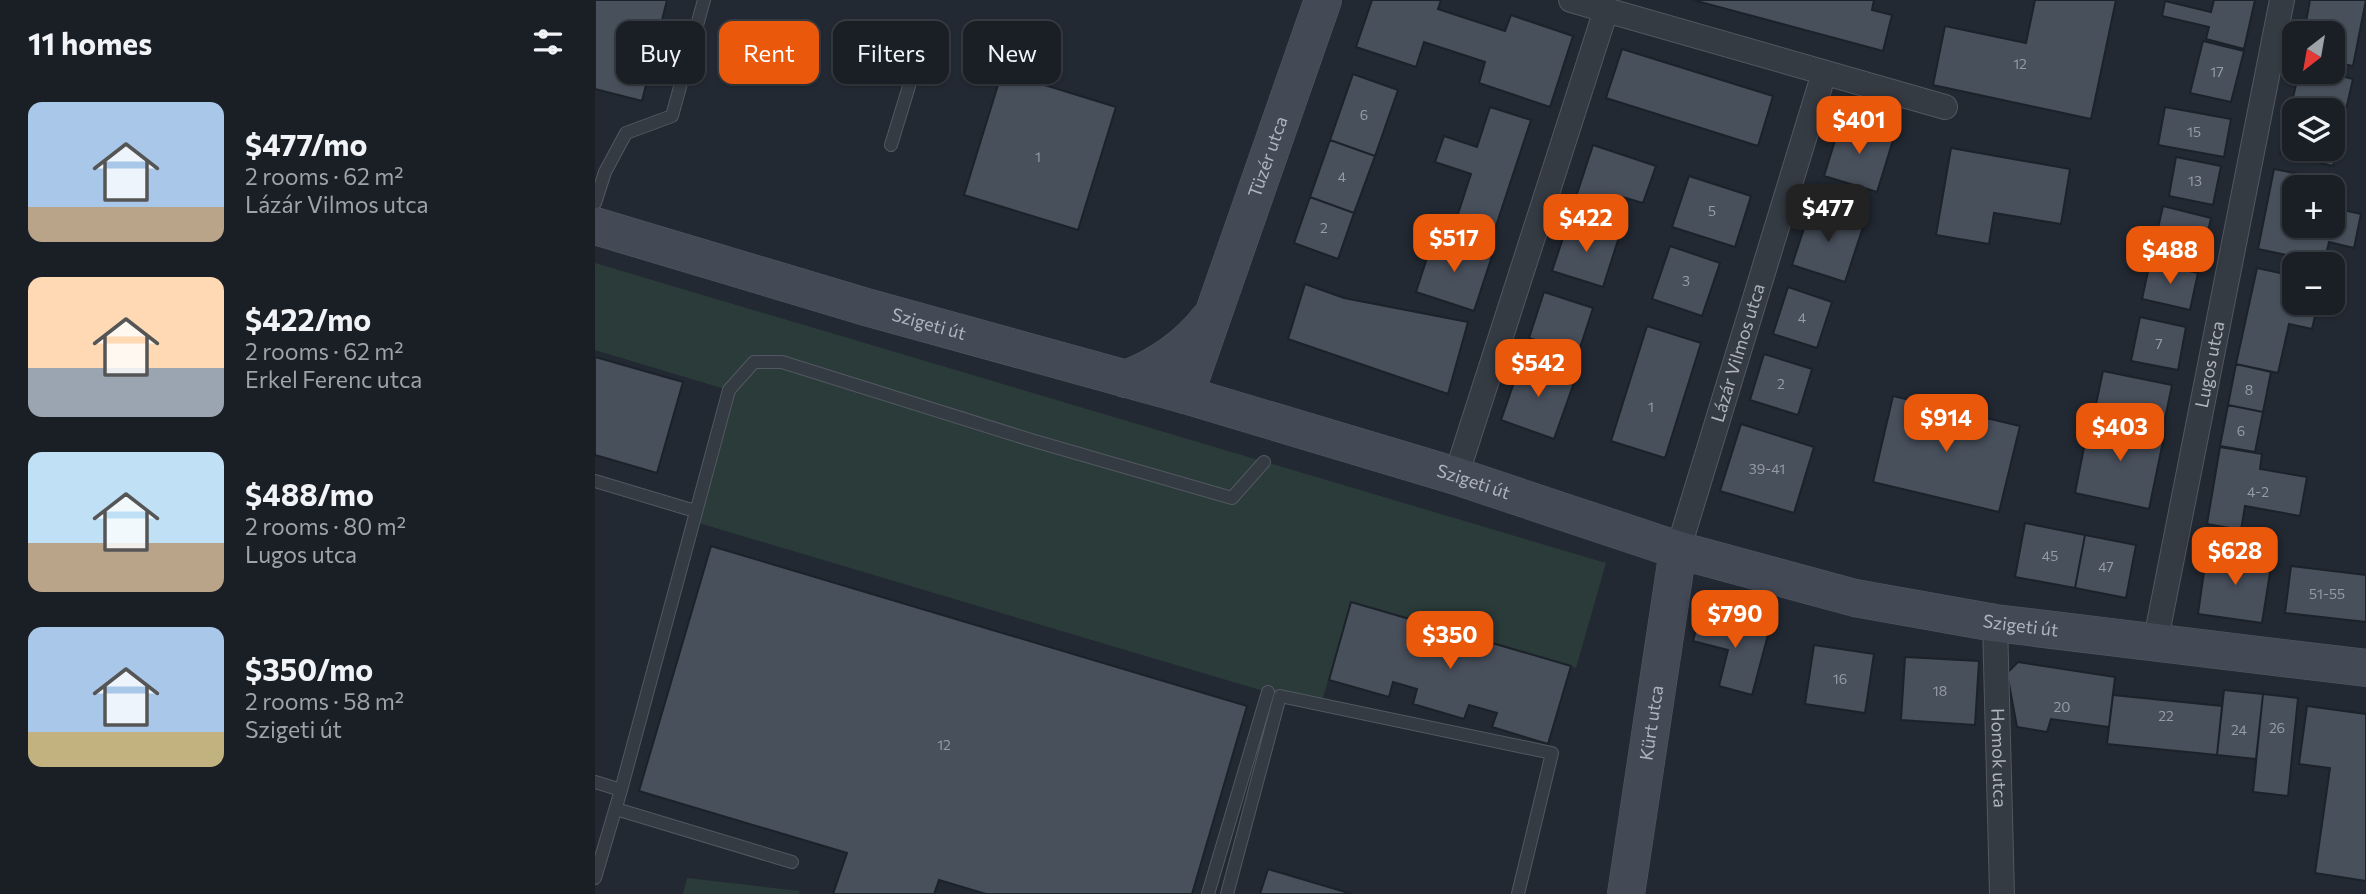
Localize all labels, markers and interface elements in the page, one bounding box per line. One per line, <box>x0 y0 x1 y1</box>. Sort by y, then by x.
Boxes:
chip: Buy <box>616 21 705 84</box>
chip: Rent <box>719 21 819 84</box>
chip: Filters <box>833 21 949 84</box>
chip: New <box>963 21 1061 84</box>
north arrow <box>2282 21 2345 84</box>
map controls <box>2282 21 2345 315</box>
icon: filters <box>529 23 567 61</box>
text: 11 homes <box>28 24 152 61</box>
house number: 12 <box>2013 55 2027 72</box>
house number: 17 <box>2210 63 2224 80</box>
pin: $401 <box>1818 96 1900 156</box>
button: layers <box>2282 98 2345 161</box>
text: $401 <box>1832 105 1886 133</box>
house number: 6 <box>1360 106 1368 123</box>
street label: Tüzér utca <box>1243 113 1292 200</box>
house number: 15 <box>2187 123 2201 140</box>
text: $477/mo <box>245 125 367 162</box>
icon: home <box>84 130 168 214</box>
house number: 1 <box>1035 148 1041 165</box>
text: 2 rooms · 62 m² <box>245 162 404 190</box>
house number: 4 <box>1338 168 1347 185</box>
house number: 13 <box>2188 172 2202 189</box>
button: + <box>2282 175 2345 238</box>
pin: $477 <box>1787 184 1869 244</box>
text: Lázár Vilmos utca <box>245 190 429 218</box>
text: $477 <box>1802 193 1854 221</box>
pin: $422 <box>1545 194 1627 254</box>
house number: 5 <box>1708 202 1716 219</box>
text: $422 <box>1559 203 1613 231</box>
pin: $517 <box>1413 215 1495 274</box>
house number: 2 <box>1320 219 1328 236</box>
text: $517 <box>1429 223 1479 251</box>
pin: $488 <box>2129 226 2211 286</box>
text: $488 <box>2142 235 2198 263</box>
button: − <box>2282 252 2345 315</box>
house number: 3 <box>1682 272 1690 289</box>
street label: Lázár Vilmos utca <box>1706 281 1769 425</box>
text: $422/mo <box>245 300 371 337</box>
street label: Szigeti út <box>889 303 969 344</box>
icon: home <box>84 305 168 389</box>
house number: 4 <box>1798 309 1807 326</box>
street label: Lugos utca <box>2190 319 2228 409</box>
house number: 7 <box>2155 335 2163 352</box>
text: 2 rooms · 62 m² <box>245 337 404 365</box>
pin: $542 <box>1497 340 1579 399</box>
text: $542 <box>1511 348 1565 376</box>
text: Erkel Ferenc utca <box>245 365 422 393</box>
house number: 2 <box>1777 375 1785 392</box>
house number: 8 <box>2245 381 2253 398</box>
pin: $914 <box>1905 394 1987 454</box>
house number: 1 <box>1648 398 1654 415</box>
text: $914 <box>1920 403 1972 431</box>
pin: $403 <box>2079 404 2161 463</box>
text: $403 <box>2092 412 2148 440</box>
house number: 6 <box>2237 422 2245 439</box>
street label: Szigeti út <box>1434 459 1513 503</box>
house number: 39-41 <box>1749 460 1785 477</box>
text: $488/mo <box>245 475 374 512</box>
icon: home <box>84 480 168 564</box>
house number: 4-2 <box>2247 483 2269 500</box>
text: 2 rooms · 80 m² <box>245 512 406 540</box>
pin: $628 <box>2194 528 2276 587</box>
text: $628 <box>2208 536 2262 564</box>
text: Lugos utca <box>245 540 357 568</box>
house number: 45 <box>2042 547 2058 564</box>
house number: 47 <box>2098 558 2114 575</box>
house number: 51-55 <box>2309 585 2345 602</box>
pin: $790 <box>1694 590 1776 650</box>
text: $790 <box>1707 599 1763 627</box>
street label: Szigeti út <box>1981 609 2060 641</box>
pin: $350 <box>1409 612 1491 671</box>
text: $350 <box>1422 620 1478 648</box>
text: $350/mo <box>245 650 373 687</box>
icon: home <box>84 655 168 739</box>
house number: 16 <box>1833 670 1847 687</box>
house number: 18 <box>1933 682 1947 699</box>
street label: Kürt utca <box>1634 684 1667 762</box>
text: 2 rooms · 58 m² <box>245 687 404 715</box>
house number: 20 <box>2054 698 2070 715</box>
house number: 22 <box>2158 707 2174 724</box>
street label: Homok utca <box>1987 708 2012 808</box>
text: Szigeti út <box>245 715 342 743</box>
house number: 26 <box>2269 719 2285 736</box>
house number: 24 <box>2231 721 2248 738</box>
house number: 12 <box>937 736 951 753</box>

